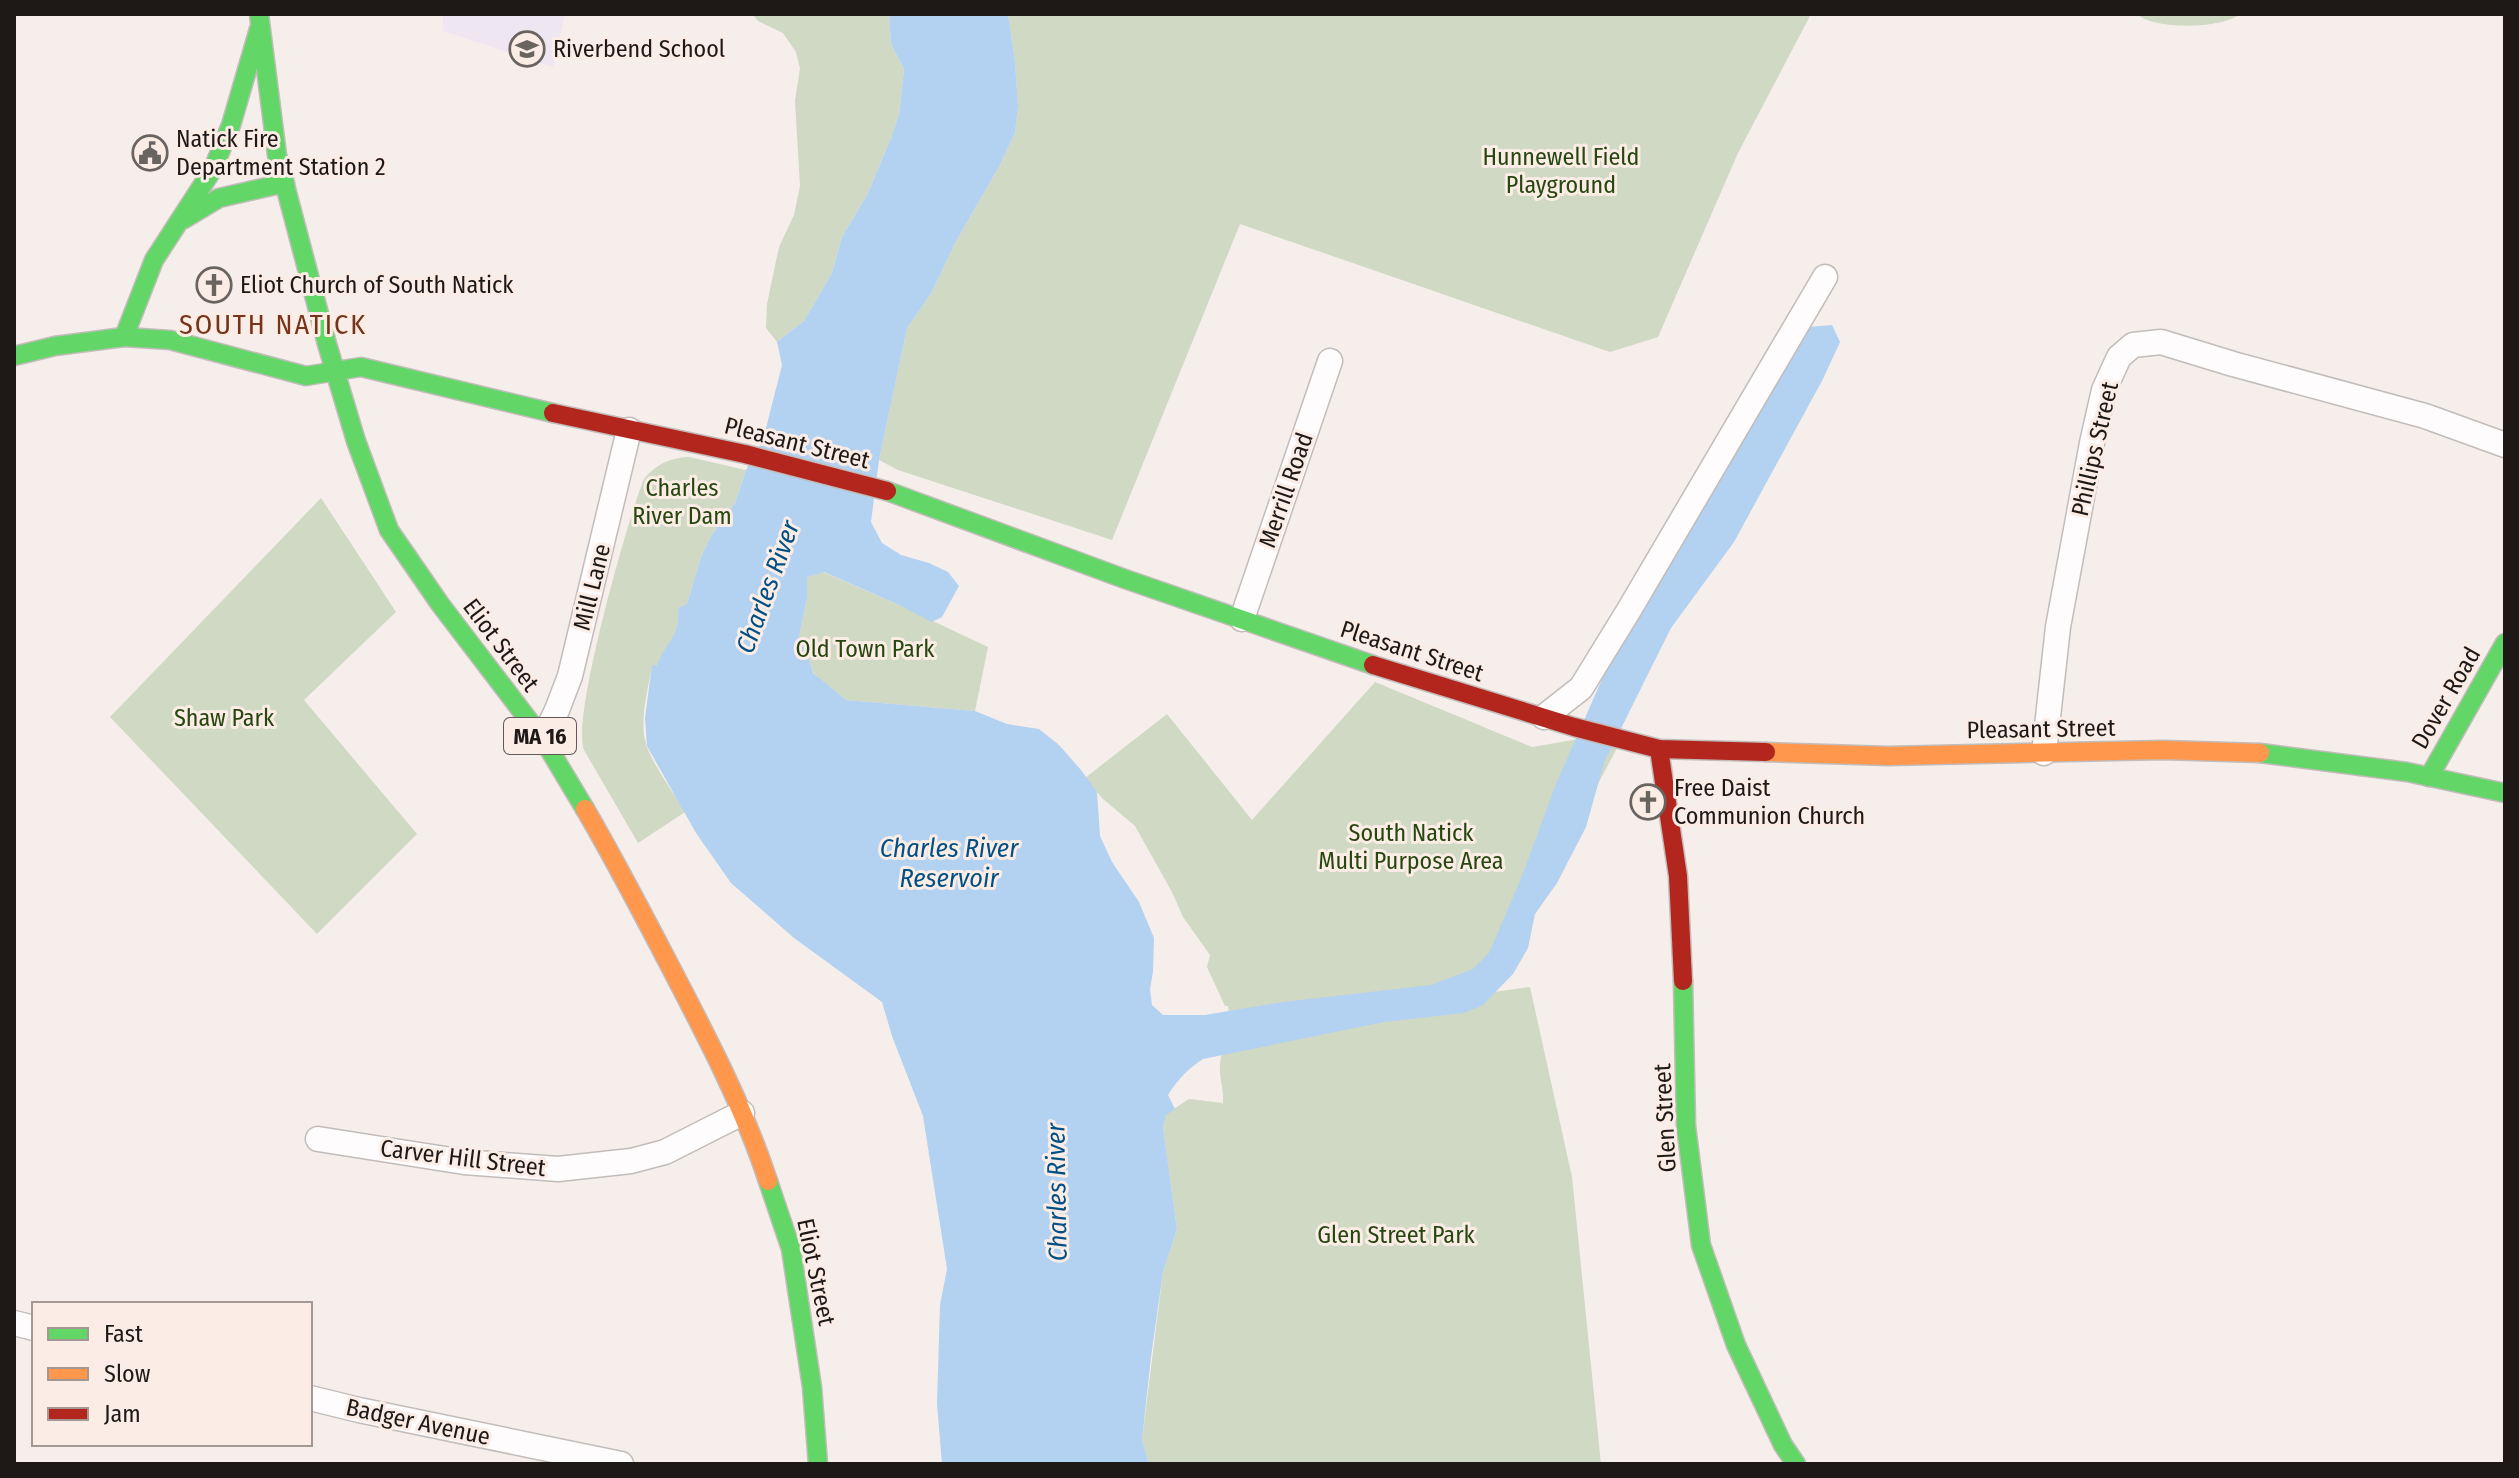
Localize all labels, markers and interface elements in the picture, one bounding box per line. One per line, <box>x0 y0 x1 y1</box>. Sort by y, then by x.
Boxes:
school or university icon: Riverbend School <box>508 30 546 68</box>
place label: Riverbend School <box>553 35 725 63</box>
place label: Natick Fire Department Station 2 <box>176 125 386 181</box>
public building icon: Natick Fire Department Station 2 <box>131 134 169 172</box>
park label: Hunnewell Field Playground <box>1483 143 1639 199</box>
church icon: Eliot Church of South Natick <box>195 266 233 304</box>
place label: Eliot Church of South Natick <box>240 271 514 299</box>
district label: SOUTH NATICK <box>179 308 367 341</box>
street label: Phillips Street <box>2066 379 2124 519</box>
street label: Pleasant Street <box>721 411 873 475</box>
street label: Merrill Road <box>1253 429 1319 551</box>
park label: Charles River Dam <box>632 474 732 530</box>
water label: Charles River <box>730 516 807 657</box>
street label: Mill Lane <box>568 541 616 633</box>
street label: Eliot Street <box>457 593 545 697</box>
street label: Pleasant Street <box>1337 615 1487 687</box>
park label: Old Town Park <box>796 635 935 663</box>
street label: Dover Road <box>2406 642 2486 754</box>
park label: Shaw Park <box>174 704 275 732</box>
street label: Pleasant Street <box>1966 714 2116 744</box>
road number: MA 16 <box>504 718 576 754</box>
place label: Free Daist Communion Church <box>1674 774 1865 830</box>
church icon: Free Daist Communion Church <box>1629 783 1667 821</box>
park label: South Natick Multi Purpose Area <box>1318 819 1504 875</box>
water label: Charles River Reservoir <box>880 833 1019 894</box>
street label: Glen Street <box>1648 1063 1682 1173</box>
water label: Charles River <box>1040 1122 1074 1261</box>
street label: Carver Hill Street <box>379 1134 547 1182</box>
street label: Eliot Street <box>791 1216 841 1328</box>
park label: Glen Street Park <box>1317 1221 1476 1249</box>
legend <box>32 1302 312 1446</box>
text: Fast <box>104 1320 143 1348</box>
text: Slow <box>104 1360 151 1388</box>
street label: Badger Avenue <box>343 1393 493 1451</box>
text: Jam <box>104 1400 141 1428</box>

